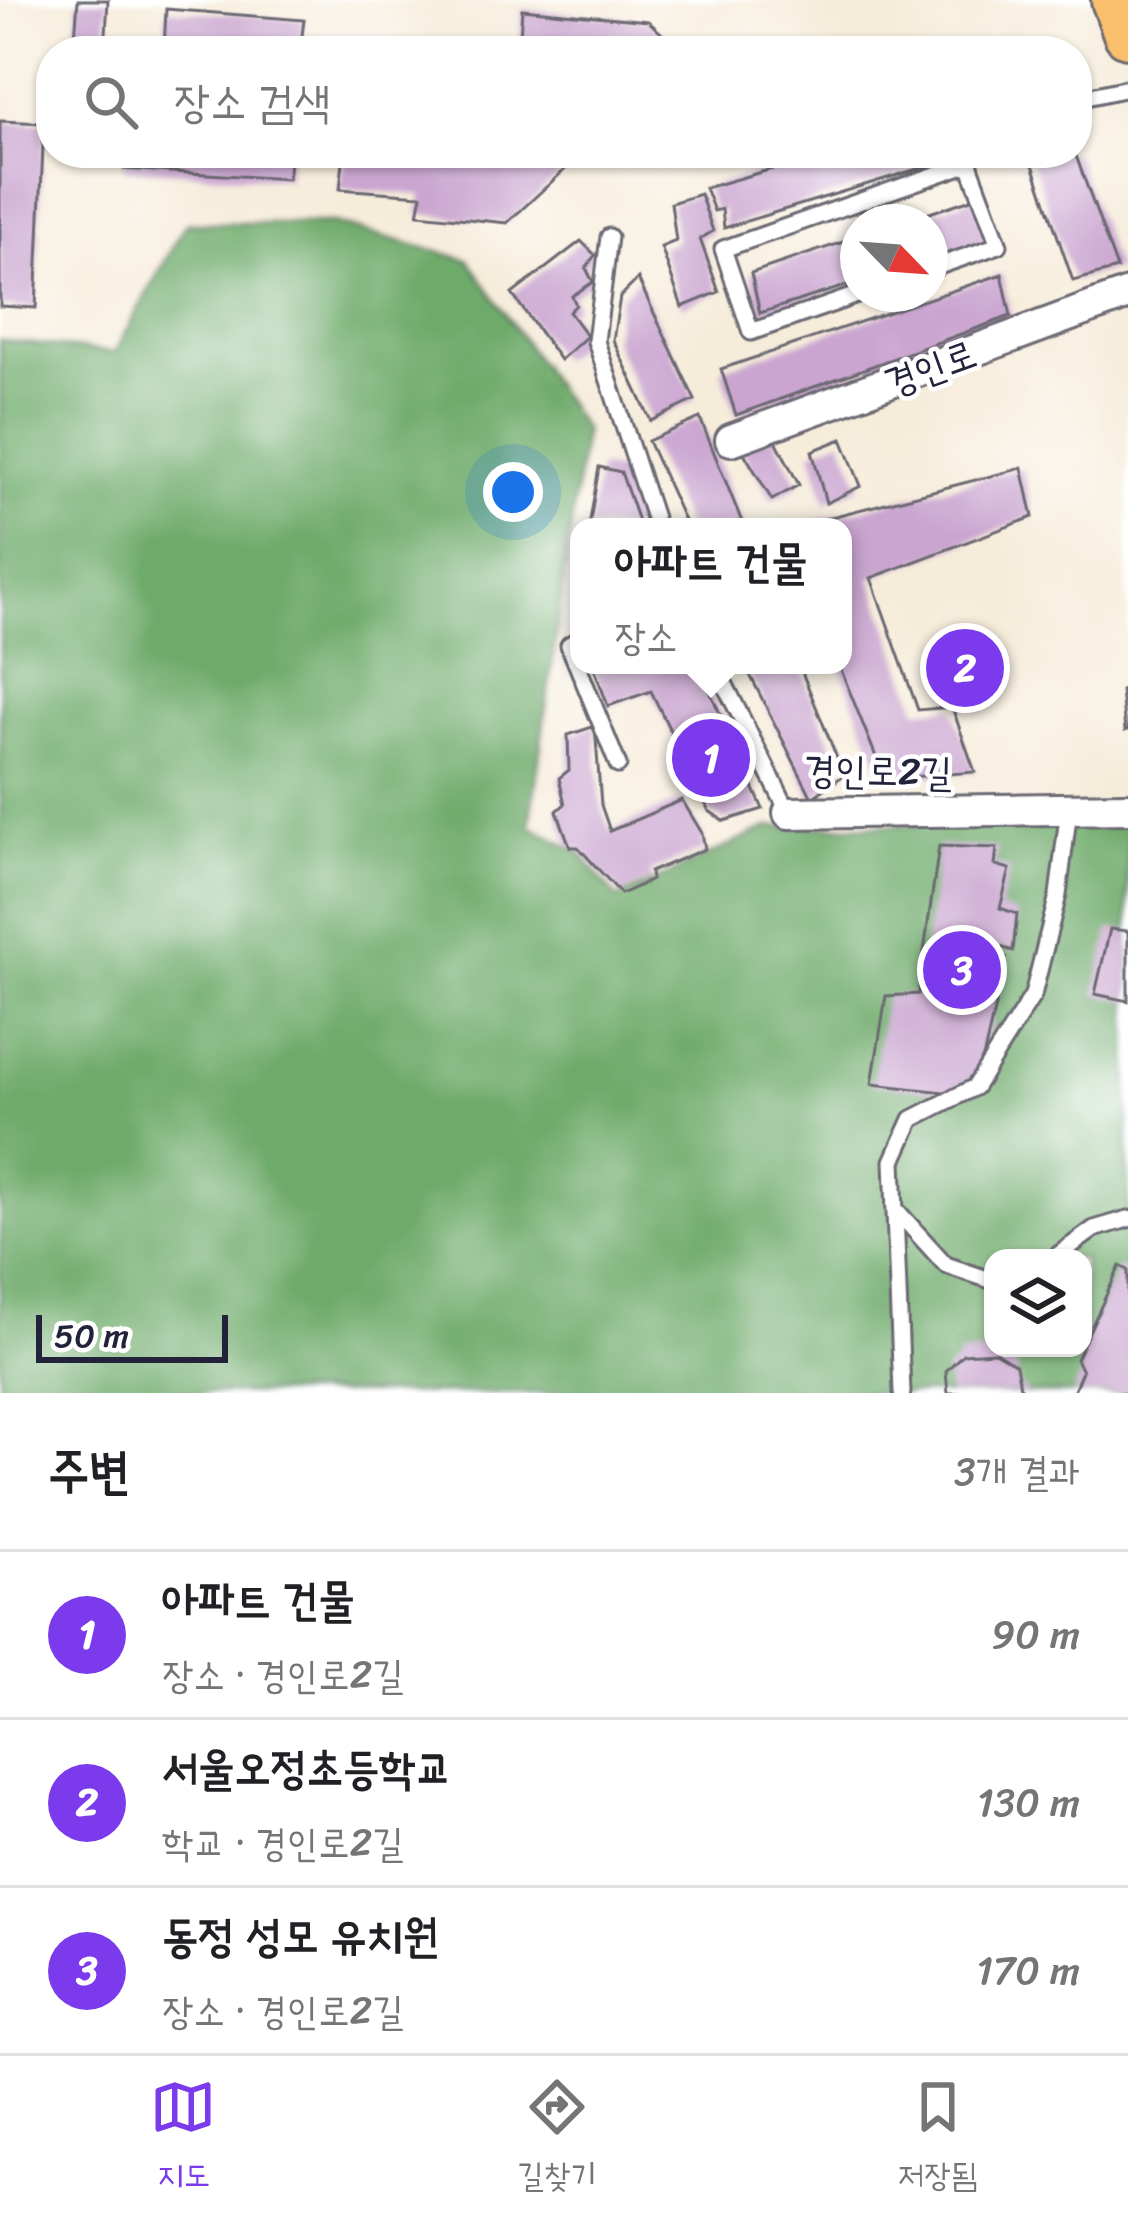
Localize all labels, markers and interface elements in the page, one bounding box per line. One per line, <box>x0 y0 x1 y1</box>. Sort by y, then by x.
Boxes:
search box <box>36 36 1092 168</box>
text: 장소 검색 <box>174 62 331 142</box>
icon: search <box>78 69 144 135</box>
north arrow <box>840 204 948 312</box>
street label: 경인로 <box>874 319 986 416</box>
your location <box>483 462 543 522</box>
popup <box>570 518 852 674</box>
text: 아파트 건물 <box>615 522 807 602</box>
text: 장소 <box>615 602 677 671</box>
pin: 2 <box>926 623 1004 713</box>
pin: 1 <box>672 713 750 803</box>
street label: 경인로2길 <box>803 735 953 806</box>
pin: 3 <box>923 925 1001 1015</box>
map controls <box>984 1249 1092 1357</box>
button: layers <box>984 1249 1092 1357</box>
text: 50 m <box>54 1307 129 1365</box>
scale bar <box>36 1309 228 1362</box>
text: 주변 <box>48 1426 130 1516</box>
text: 3개 결과 <box>954 1437 1080 1506</box>
text: 아파트 건물 <box>162 1560 355 1640</box>
text: 1 <box>79 1600 95 1669</box>
text: 90 m <box>991 1600 1080 1669</box>
text: 장소 · 경인로2길 <box>162 1640 404 1709</box>
text: 서울오정초등학교 <box>162 1728 452 1808</box>
text: 2 <box>76 1768 98 1837</box>
text: 130 m <box>977 1768 1080 1837</box>
text: 학교 · 경인로2길 <box>162 1808 404 1877</box>
text: 동정 성모 유치원 <box>162 1896 439 1976</box>
text: 3 <box>76 1936 98 2005</box>
text: 170 m <box>976 1936 1080 2005</box>
text: 장소 · 경인로2길 <box>162 1976 404 2045</box>
tab: 지도 <box>150 2074 216 2204</box>
tab: 길찾기 <box>517 2074 597 2204</box>
tab: 저장됨 <box>898 2074 978 2204</box>

